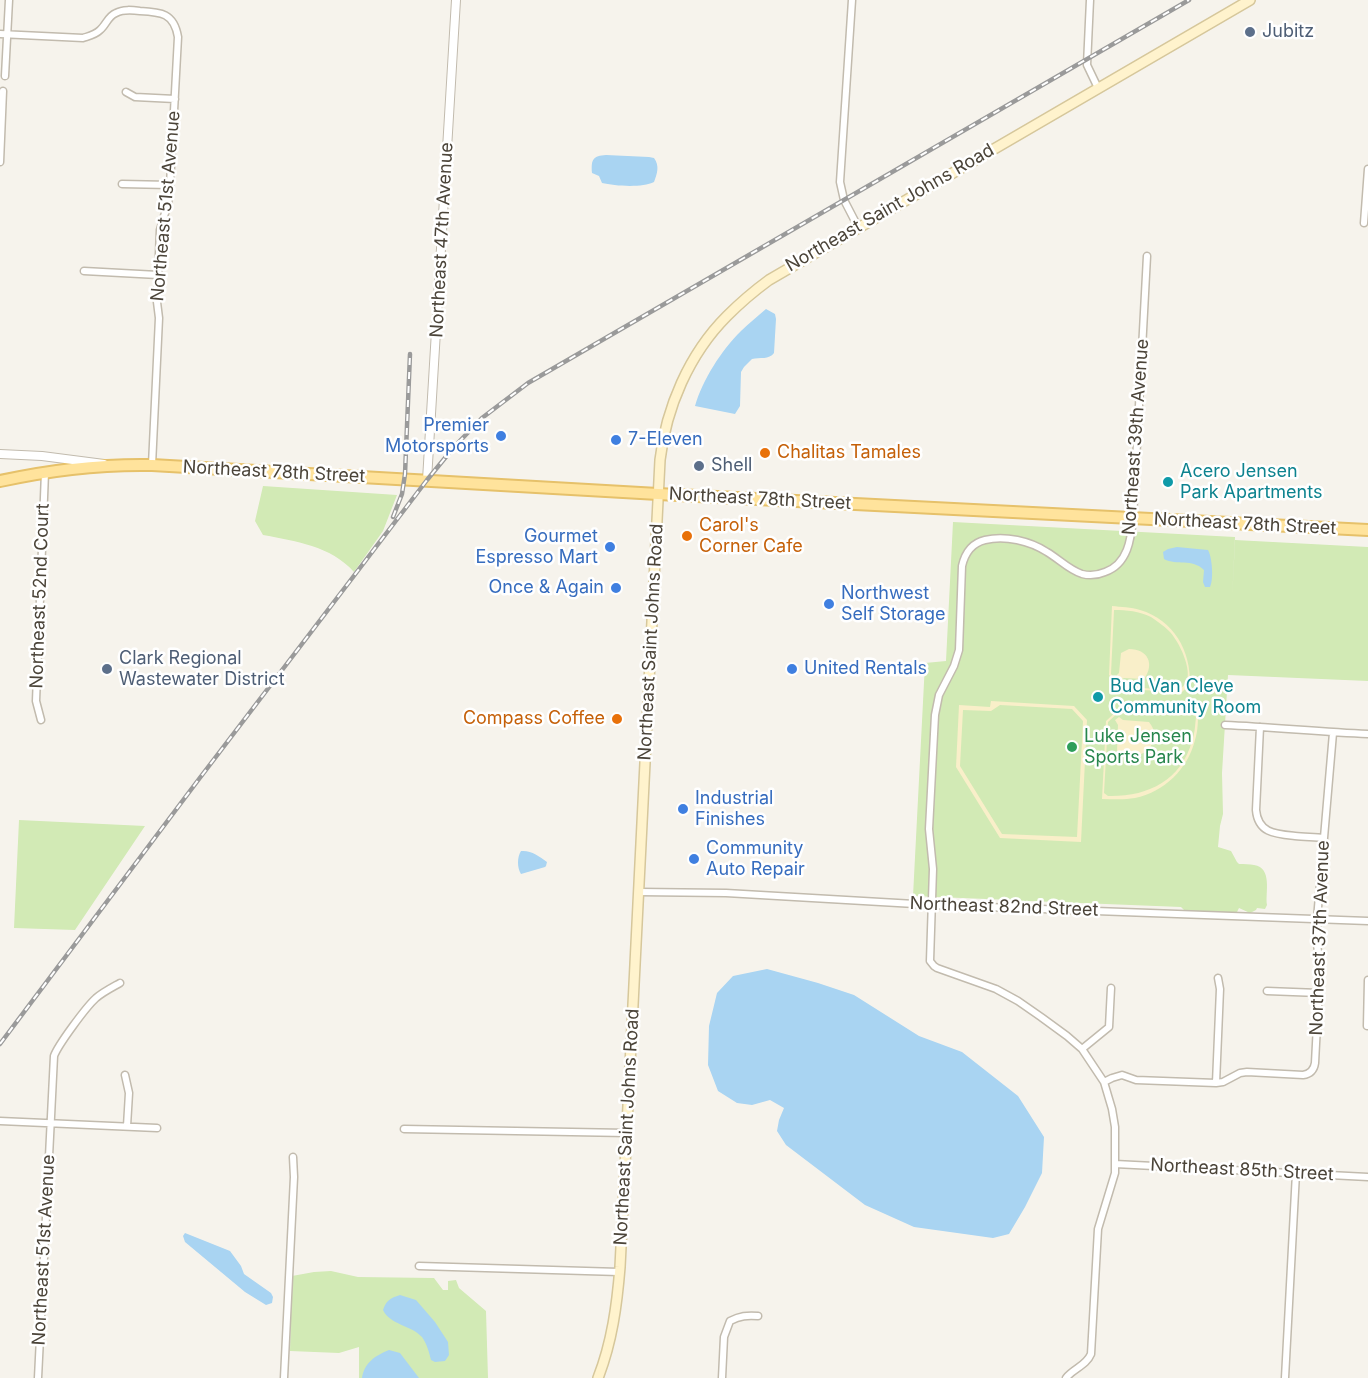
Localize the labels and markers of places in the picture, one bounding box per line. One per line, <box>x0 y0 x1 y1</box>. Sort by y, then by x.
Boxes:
place label: Jubitz <box>1262 21 1314 43</box>
marker: Jubitz <box>1243 25 1257 39</box>
place label: Premier Motorsports <box>385 415 489 458</box>
marker: Premier Motorsports <box>494 429 508 443</box>
place label: 7-Eleven <box>628 429 703 451</box>
marker: 7-Eleven <box>609 433 623 447</box>
place label: Chalitas Tamales <box>777 442 921 464</box>
marker: Chalitas Tamales <box>758 446 772 460</box>
place label: Shell <box>711 455 752 477</box>
marker: Shell <box>692 459 706 473</box>
place label: Acero Jensen Park Apartments <box>1180 461 1322 504</box>
marker: Acero Jensen Park Apartments <box>1161 475 1175 489</box>
place label: Carol's Corner Cafe <box>699 515 803 558</box>
place label: Gourmet Espresso Mart <box>476 526 598 568</box>
marker: Carol's Corner Cafe <box>680 529 694 543</box>
marker: Gourmet Espresso Mart <box>603 540 617 554</box>
place label: Once & Again <box>489 577 604 599</box>
marker: Once & Again <box>609 581 623 595</box>
place label: Northwest Self Storage <box>841 583 946 626</box>
marker: Northwest Self Storage <box>822 597 836 611</box>
place label: Clark Regional Wastewater District <box>119 648 285 690</box>
place label: United Rentals <box>804 658 927 680</box>
marker: Clark Regional Wastewater District <box>100 662 114 676</box>
marker: United Rentals <box>785 662 799 676</box>
place label: Bud Van Cleve Community Room <box>1110 676 1261 718</box>
marker: Bud Van Cleve Community Room <box>1091 690 1105 704</box>
place label: Compass Coffee <box>463 708 605 730</box>
marker: Compass Coffee <box>610 712 624 726</box>
place label: Luke Jensen Sports Park <box>1084 726 1192 768</box>
marker: Luke Jensen Sports Park <box>1065 740 1079 754</box>
place label: Industrial Finishes <box>695 788 773 830</box>
marker: Industrial Finishes <box>676 802 690 816</box>
place label: Community Auto Repair <box>706 838 805 880</box>
marker: Community Auto Repair <box>687 852 701 866</box>

